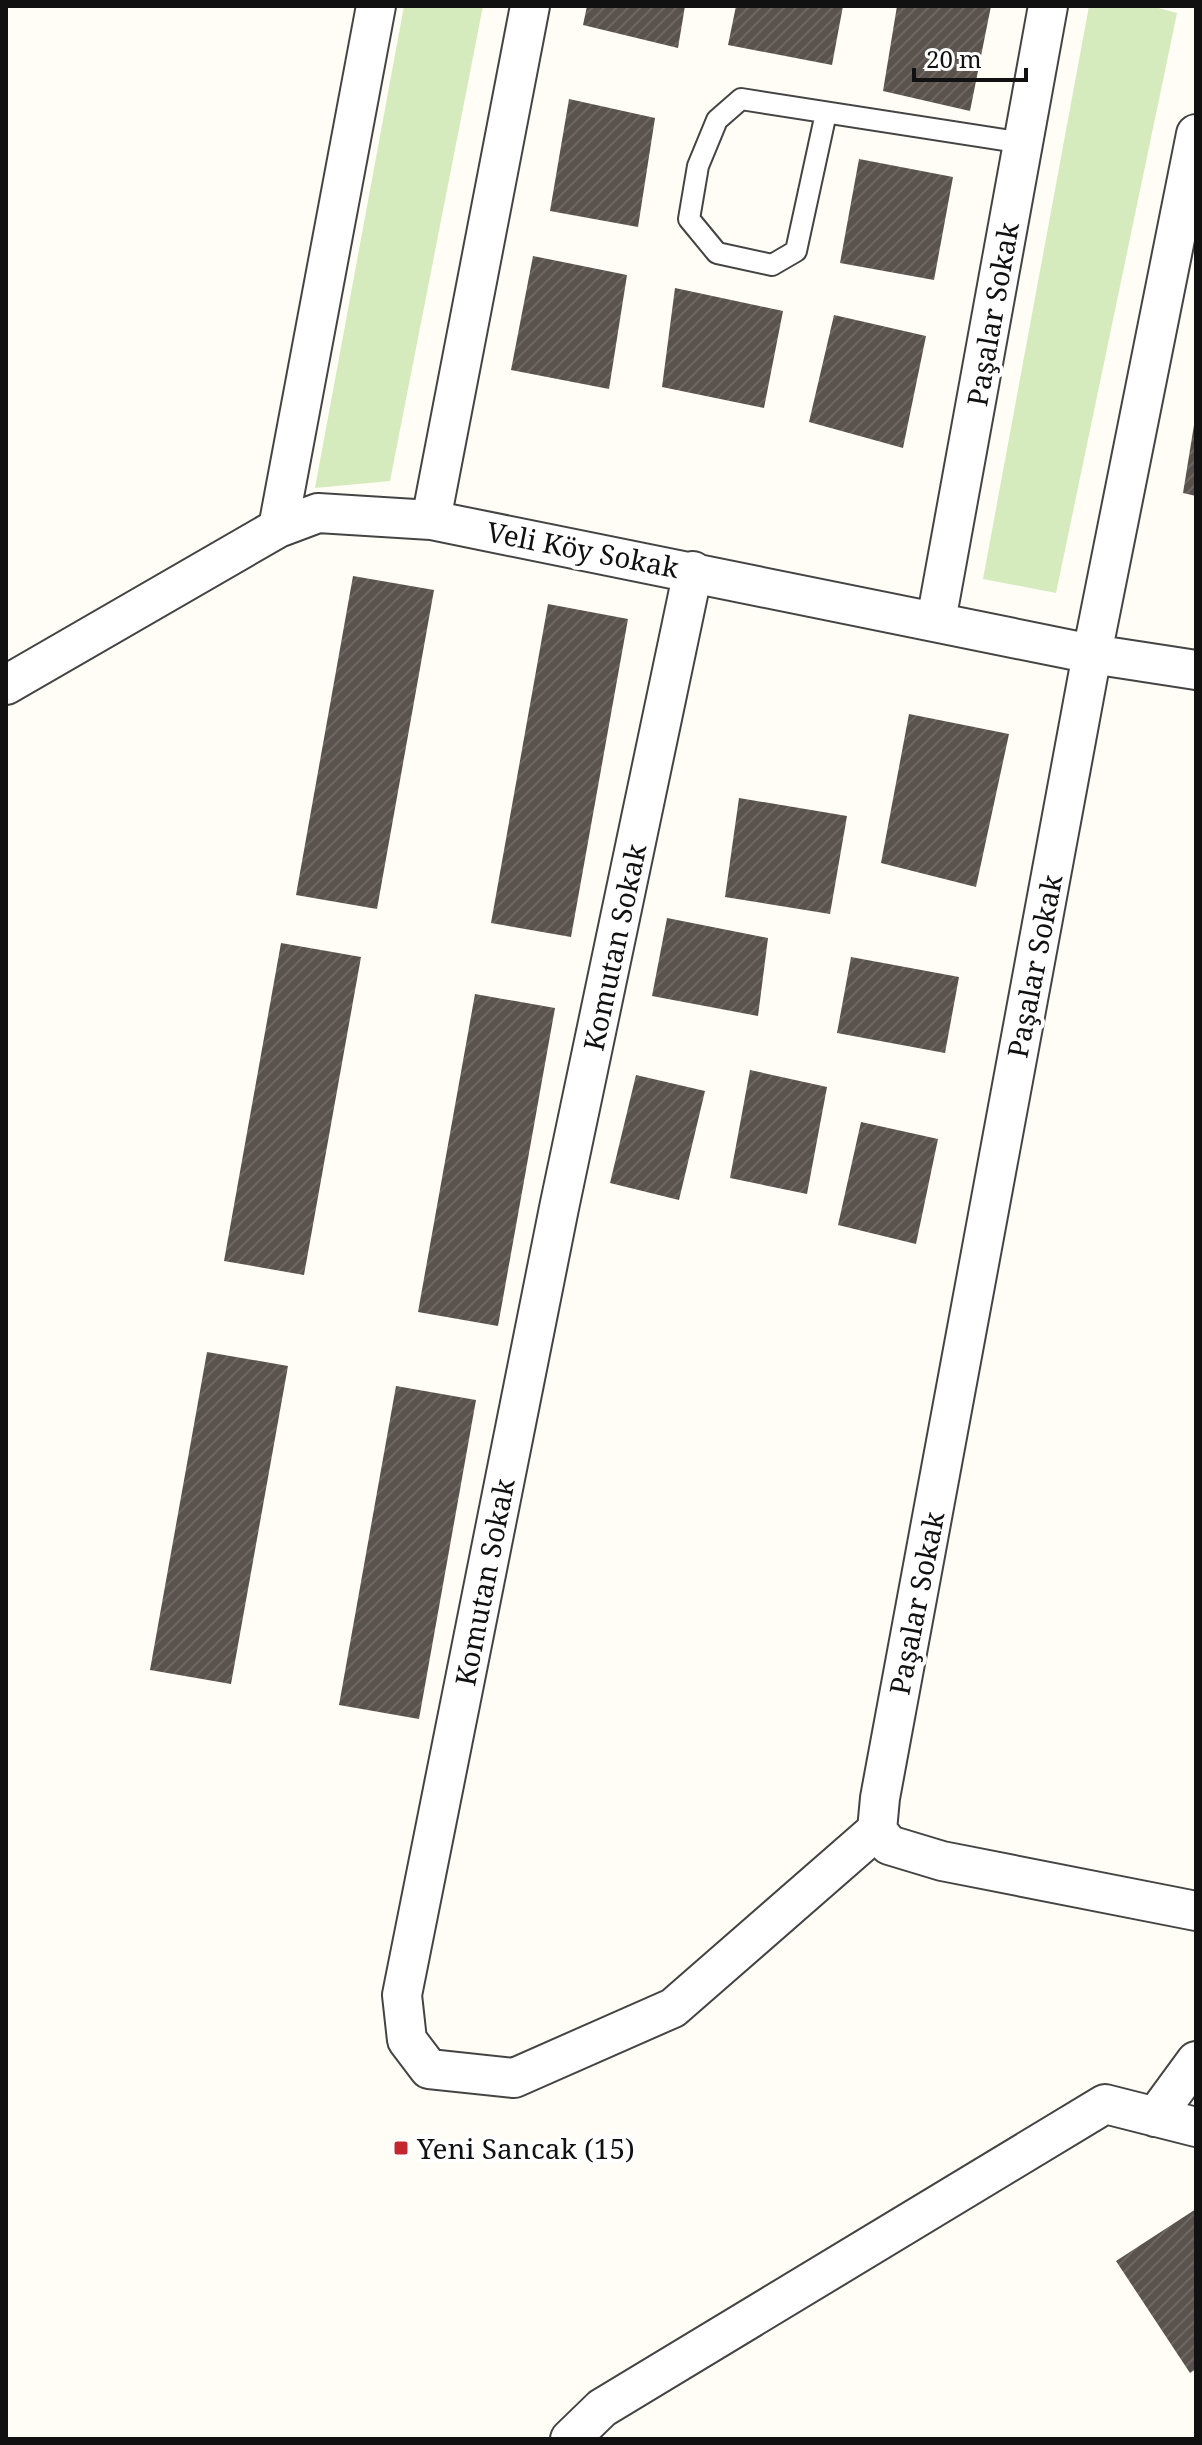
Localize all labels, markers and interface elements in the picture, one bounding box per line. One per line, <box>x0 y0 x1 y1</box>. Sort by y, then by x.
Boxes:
scale bar <box>914 32 1026 82</box>
text: 20 m <box>926 42 982 75</box>
street label: Paşalar Sokak <box>957 219 1027 409</box>
street label: Veli Köy Sokak <box>484 512 683 586</box>
street label: Komutan Sokak <box>574 840 655 1054</box>
street label: Paşalar Sokak <box>998 871 1071 1061</box>
street label: Komutan Sokak <box>445 1475 523 1689</box>
street label: Paşalar Sokak <box>880 1508 953 1698</box>
place label: Yeni Sancak (15) <box>416 2129 635 2167</box>
marker: Yeni Sancak (15) <box>392 2139 410 2157</box>

